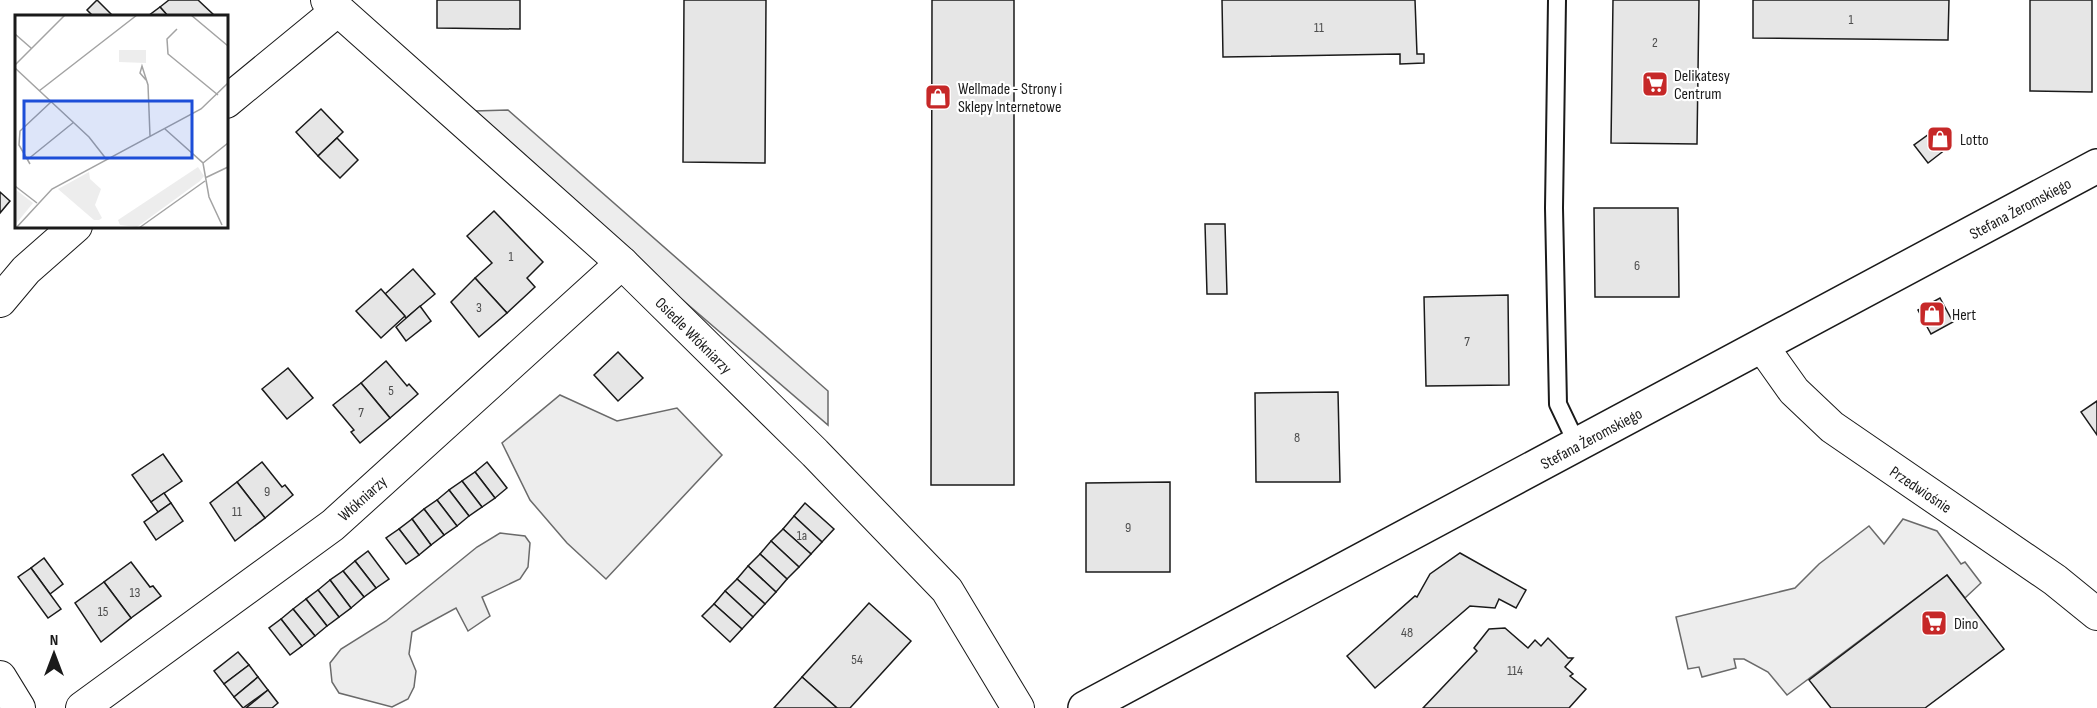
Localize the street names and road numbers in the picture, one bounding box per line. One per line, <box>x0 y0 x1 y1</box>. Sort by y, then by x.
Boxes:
street label: Stefana Żeromskiego <box>1967 175 2075 244</box>
street label: Osiedle Włókniarzy <box>651 294 735 378</box>
street label: Stefana Żeromskiego <box>1538 405 1646 474</box>
street label: Przedwiośnie <box>1886 463 1955 518</box>
street label: Włókniarzy <box>335 472 391 526</box>

